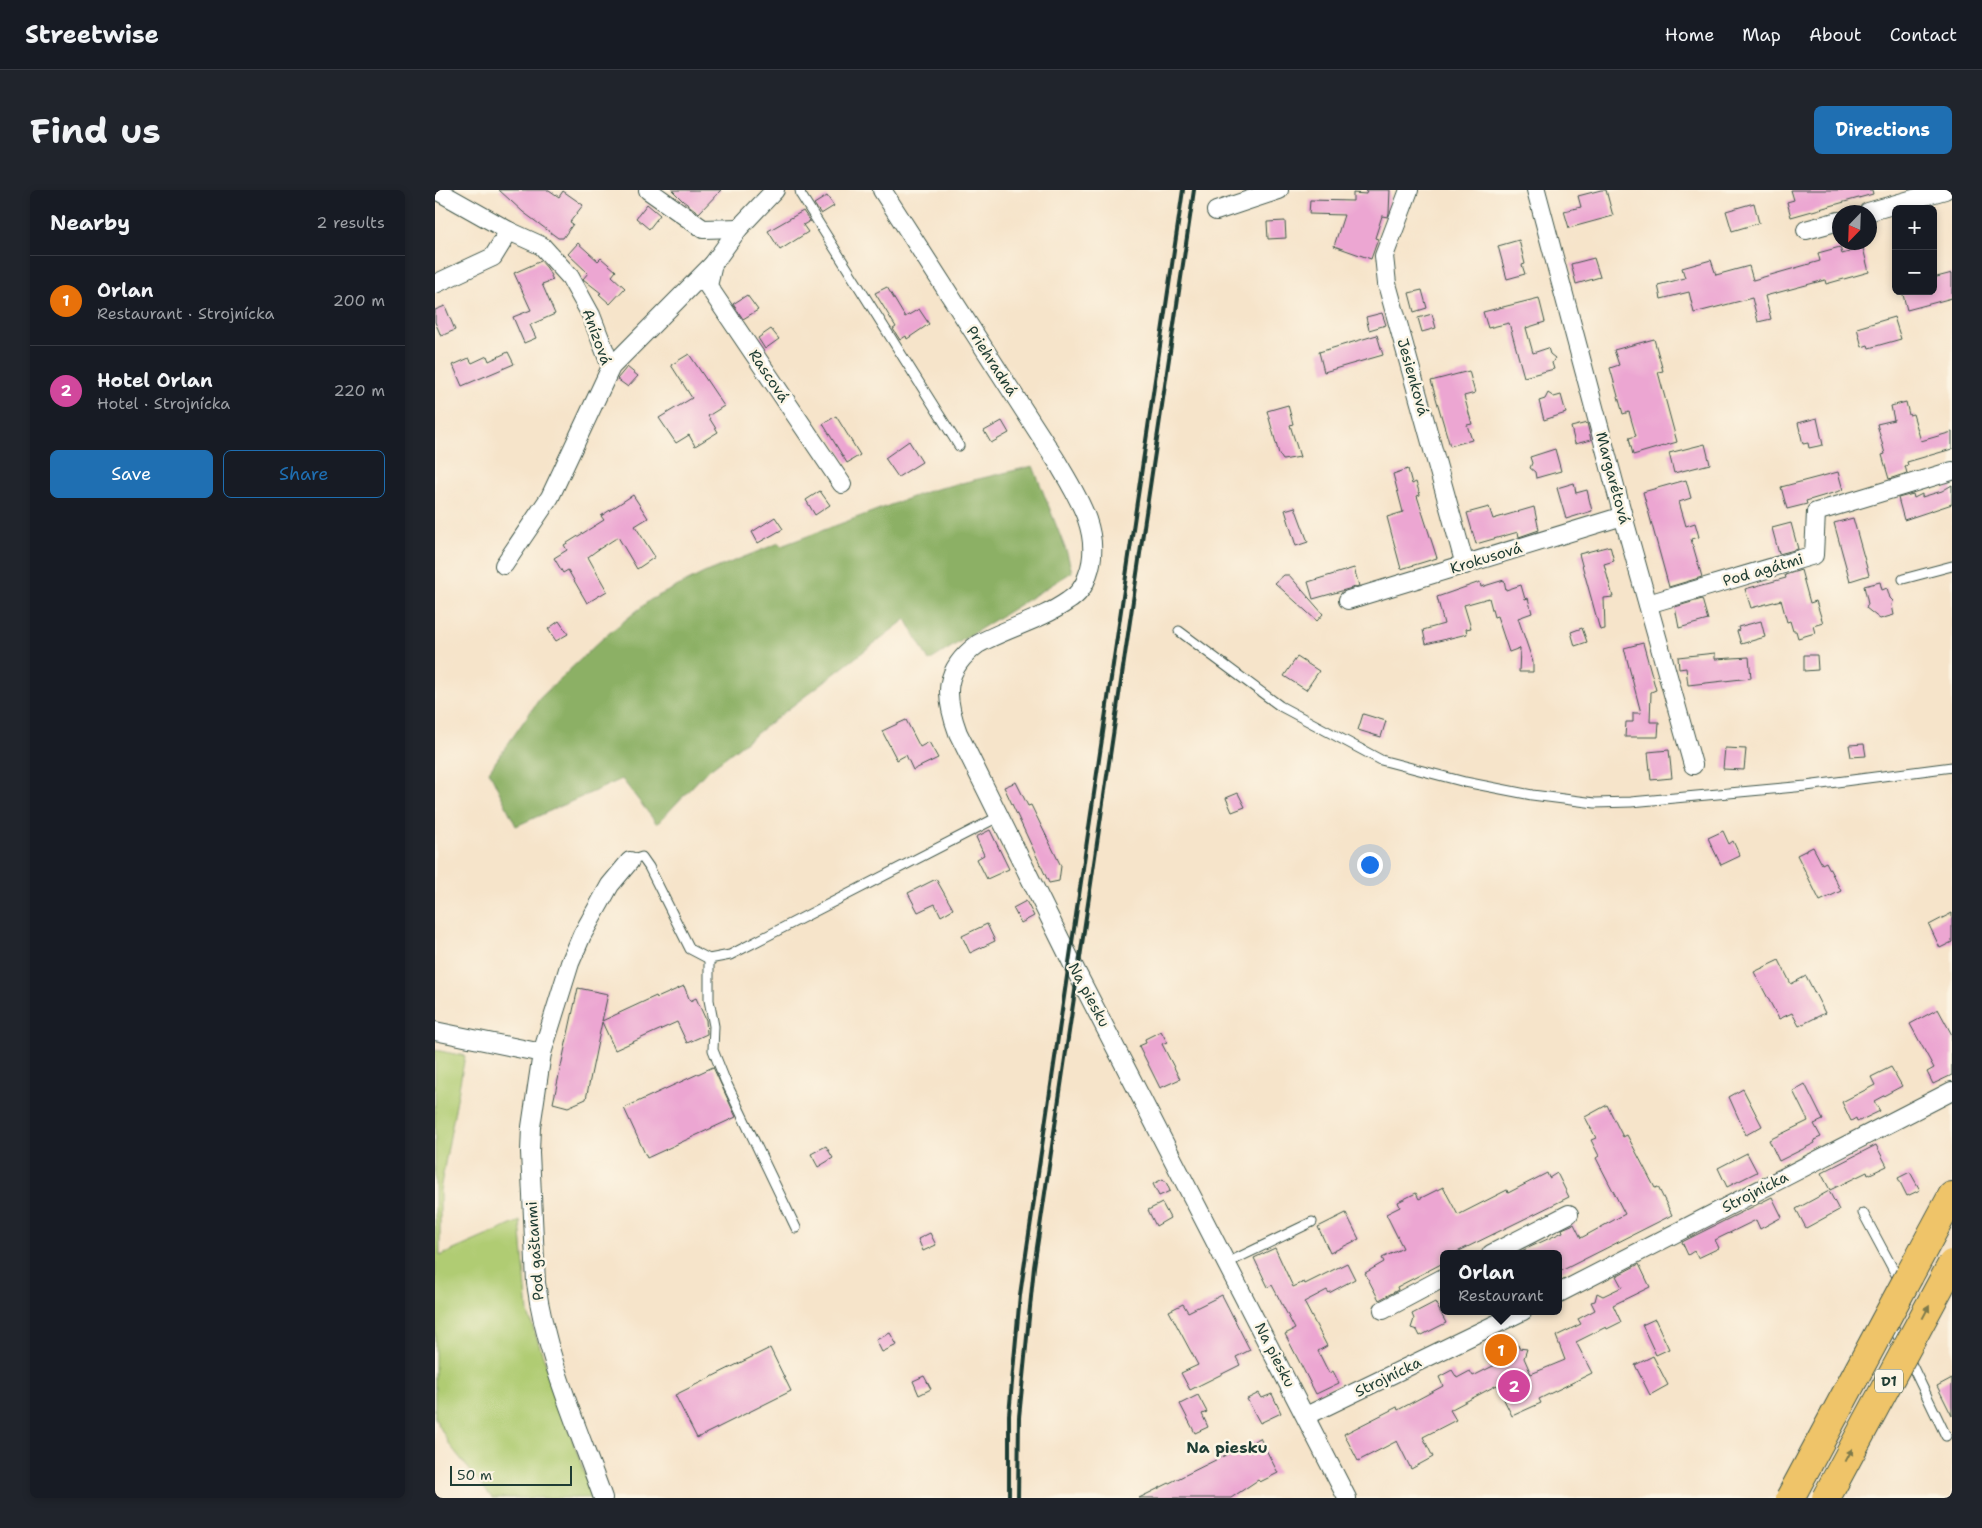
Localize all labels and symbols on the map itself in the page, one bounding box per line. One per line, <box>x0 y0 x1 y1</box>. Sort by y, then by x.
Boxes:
north arrow <box>1832 205 1877 250</box>
street label: Anízová <box>578 306 617 368</box>
street label: Priehradná <box>962 322 1022 400</box>
street label: Jesienková <box>1392 336 1434 419</box>
street label: Rascová <box>744 346 794 407</box>
street label: Margarétová <box>1591 430 1635 527</box>
street label: Krokusová <box>1448 537 1525 578</box>
street label: Pod agátmi <box>1720 549 1806 591</box>
your location <box>1357 852 1383 878</box>
street label: Na piesku <box>1064 959 1114 1031</box>
street label: Strojnícka <box>1719 1167 1792 1217</box>
street label: Pod gaštanmi <box>522 1201 548 1301</box>
one-way arrow <box>1922 1305 1930 1319</box>
street label: Na piesku <box>1250 1319 1300 1391</box>
pin: 1 <box>1485 1331 1517 1369</box>
street label: Strojnícka <box>1351 1352 1425 1402</box>
pin: 2 <box>1498 1367 1530 1405</box>
road number: D1 <box>1875 1370 1903 1392</box>
district label: Na piesku <box>1186 1437 1268 1458</box>
one-way arrow <box>1845 1448 1853 1462</box>
scale bar <box>450 1463 573 1486</box>

